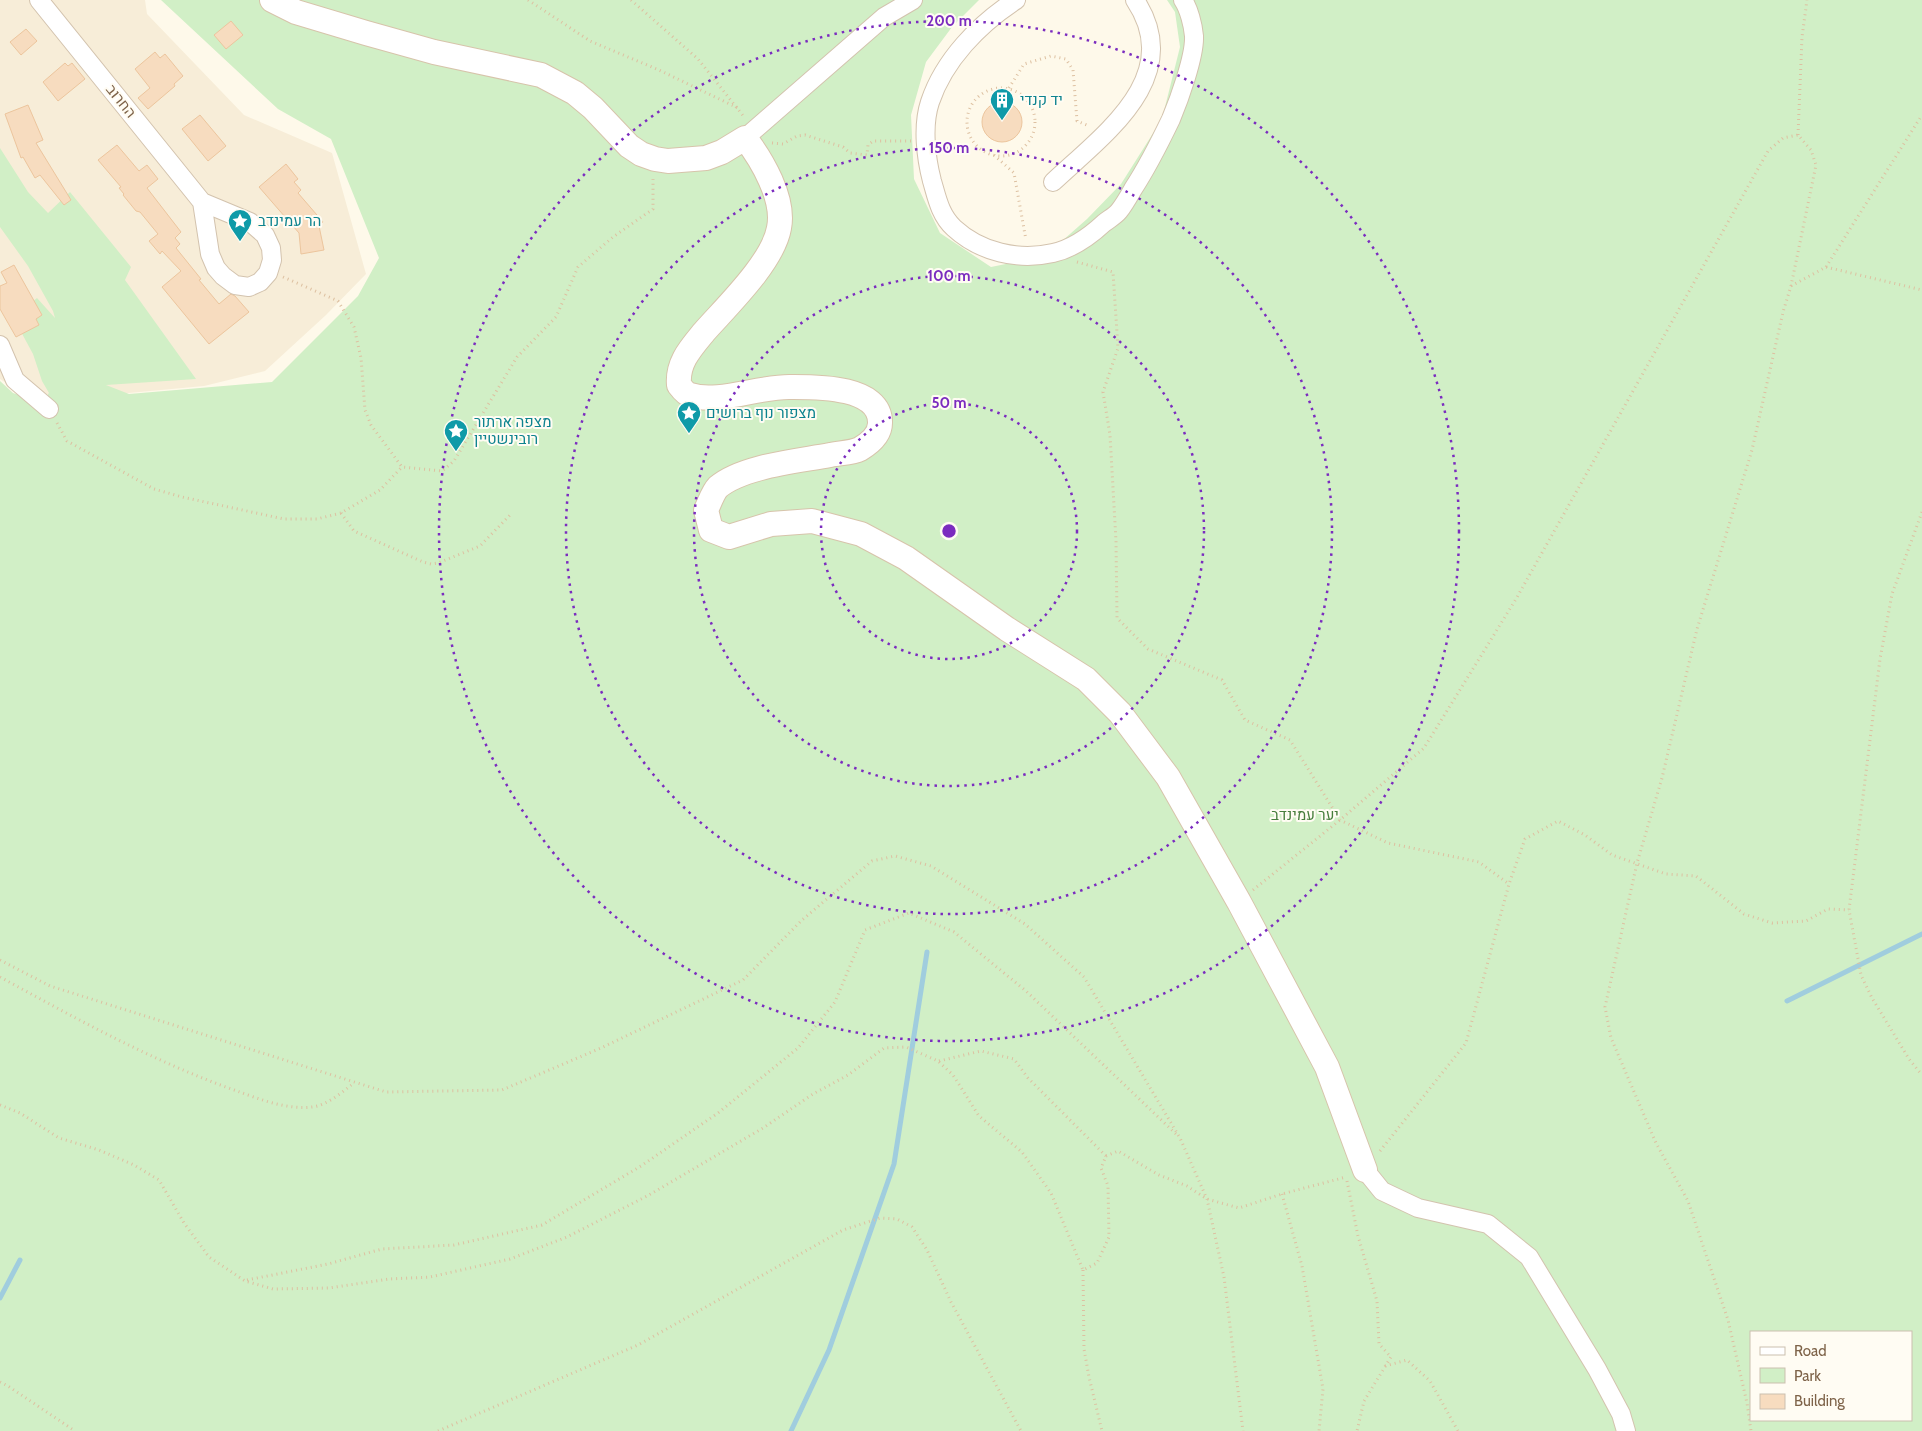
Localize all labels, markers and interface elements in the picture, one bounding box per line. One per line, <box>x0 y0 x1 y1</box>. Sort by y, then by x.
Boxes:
text: 200 m <box>926 12 972 30</box>
street label: החרוב <box>102 81 140 121</box>
building icon: יד קנדי <box>989 87 1015 121</box>
place label: יד קנדי <box>1020 91 1063 109</box>
text: 150 m <box>929 139 969 157</box>
place icon: הר עמינדב <box>227 208 253 242</box>
place label: הר עמינדב <box>258 212 321 230</box>
text: 100 m <box>927 267 971 285</box>
text: 50 m <box>931 394 967 412</box>
place icon: מצפור נוף ברושים <box>676 400 702 434</box>
place label: מצפור נוף ברושים <box>706 404 816 422</box>
place label: מצפה ארתור רובינשטיין <box>474 413 551 448</box>
place icon: מצפה ארתור רובינשטיין <box>443 418 469 452</box>
centre of rings <box>940 522 958 540</box>
park label: יער עמינדב <box>1271 806 1339 824</box>
legend <box>1750 1331 1912 1421</box>
text: Road <box>1794 1342 1827 1360</box>
text: Park <box>1794 1367 1821 1385</box>
text: Building <box>1794 1392 1845 1410</box>

